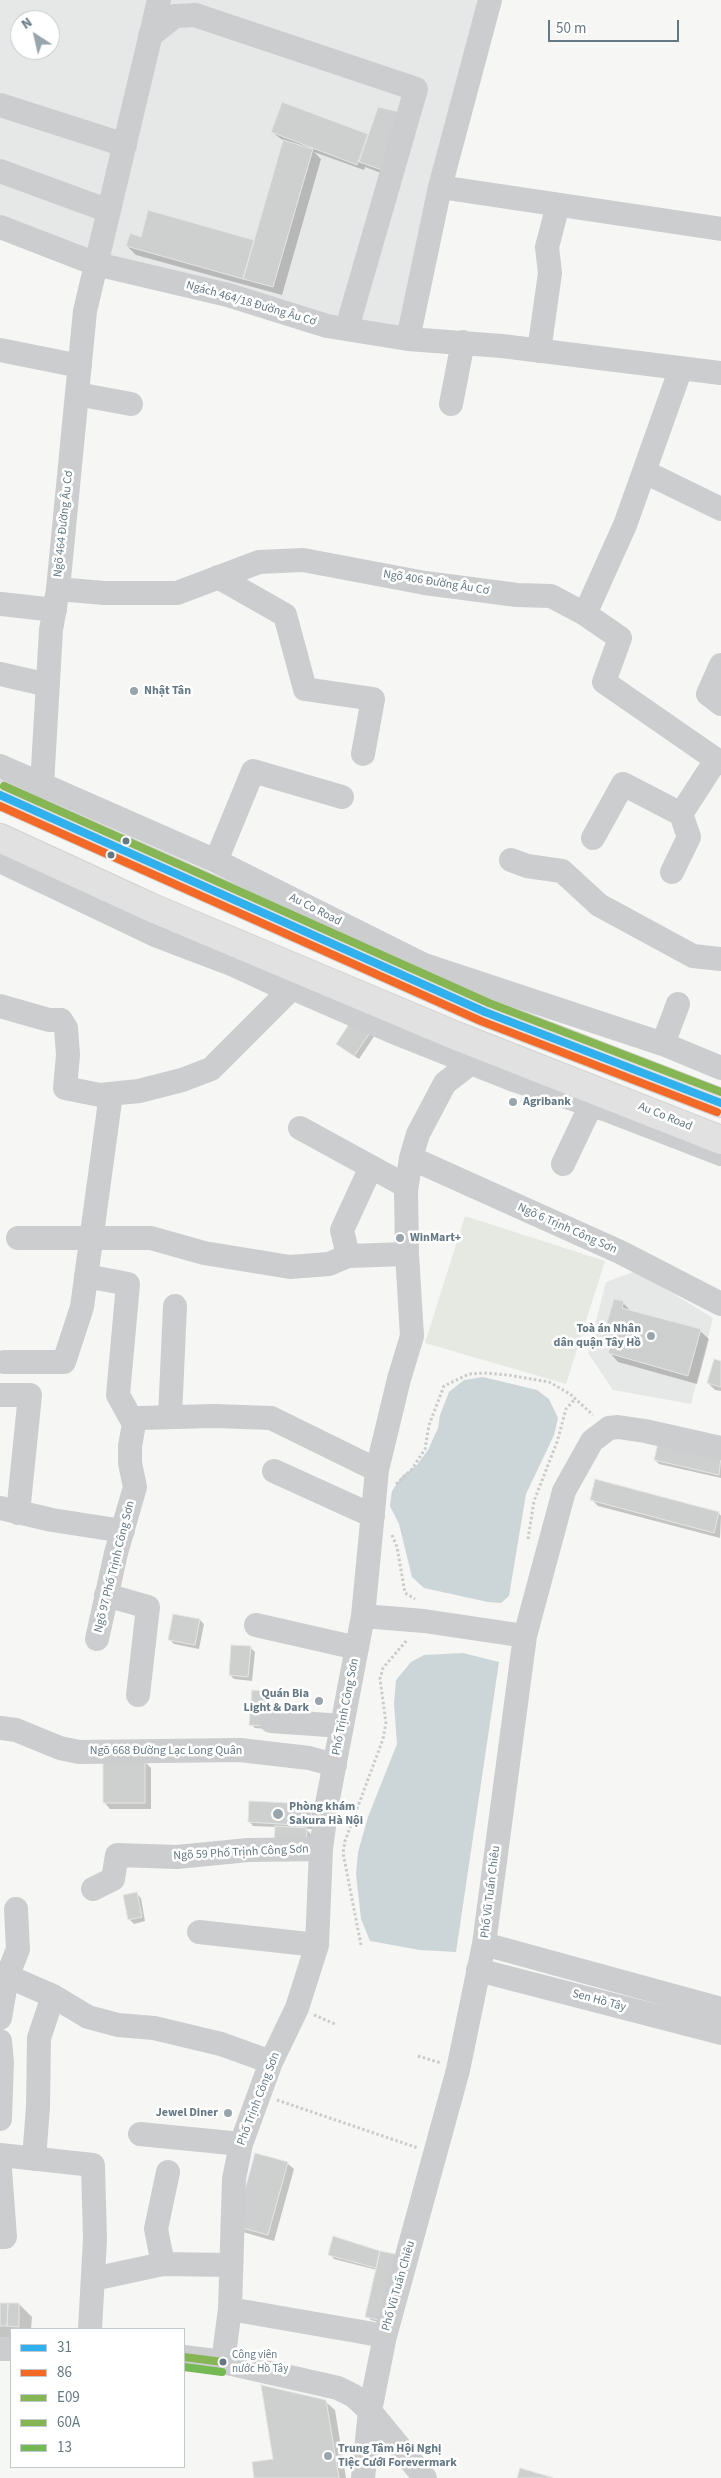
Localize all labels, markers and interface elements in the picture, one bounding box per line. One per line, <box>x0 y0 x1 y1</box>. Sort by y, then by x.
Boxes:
north arrow <box>10 10 60 60</box>
scale bar <box>551 10 682 42</box>
text: N <box>17 13 37 34</box>
text: 50 m <box>556 18 586 39</box>
street label: Ngách 464/18 Đường Âu Cơ <box>184 278 318 330</box>
street label: Ngõ 464 Đường Âu Cơ <box>51 470 77 578</box>
street label: Ngõ 406 Đường Âu Cơ <box>382 568 490 598</box>
place label: Nhật Tân <box>144 684 191 698</box>
marker: Nhật Tân <box>128 685 140 697</box>
unlabelled marker <box>121 836 131 846</box>
unlabelled marker <box>106 850 116 860</box>
street label: Au Co Road <box>286 891 344 929</box>
place label: Agribank <box>523 1095 571 1109</box>
marker: Agribank <box>507 1096 519 1108</box>
street label: Au Co Road <box>636 1100 694 1134</box>
street label: Ngõ 6 Trịnh Công Sơn <box>515 1201 619 1257</box>
place label: WinMart+ <box>410 1231 461 1245</box>
marker: WinMart+ <box>394 1232 406 1244</box>
place label: Toà án Nhân dân quận Tây Hồ <box>554 1322 641 1350</box>
marker: Toà án Nhân dân quận Tây Hồ <box>645 1330 657 1342</box>
street label: Ngõ 97 Phố Trịnh Công Sơn <box>92 1500 138 1634</box>
street label: Phố Trịnh Công Sơn <box>330 1657 362 1757</box>
place label: Quán Bia Light & Dark <box>244 1687 309 1715</box>
marker: Quán Bia Light & Dark <box>313 1695 325 1707</box>
street label: Ngõ 668 Đường Lạc Long Quân <box>90 1744 242 1758</box>
place label: Phòng khám Sakura Hà Nội <box>289 1800 363 1828</box>
marker: Phòng khám Sakura Hà Nội <box>271 1807 285 1821</box>
street label: Ngõ 59 Phố Trịnh Công Sơn <box>173 1842 309 1864</box>
street label: Phố Vũ Tuấn Chiêu <box>478 1845 504 1939</box>
street label: Sen Hồ Tây <box>570 1987 628 2015</box>
street label: Phố Trịnh Công Sơn <box>235 2050 283 2148</box>
place label: Jewel Diner <box>156 2106 218 2120</box>
marker: Jewel Diner <box>222 2107 234 2119</box>
street label: Phố Vũ Tuấn Chiêu <box>379 2239 419 2333</box>
legend <box>10 2328 185 2468</box>
text: 31 <box>57 2337 72 2358</box>
place label: Công viên nước Hồ Tây <box>232 2349 288 2375</box>
marker: Công viên nước Hồ Tây <box>218 2357 228 2367</box>
text: 86 <box>57 2362 72 2383</box>
text: E09 <box>57 2387 80 2408</box>
text: 60A <box>57 2412 80 2433</box>
text: 13 <box>57 2437 72 2458</box>
place label: Trung Tâm Hội Nghị Tiệc Cưới Forevermark <box>338 2442 457 2470</box>
marker: Trung Tâm Hội Nghị Tiệc Cưới Forevermark <box>322 2450 334 2462</box>

